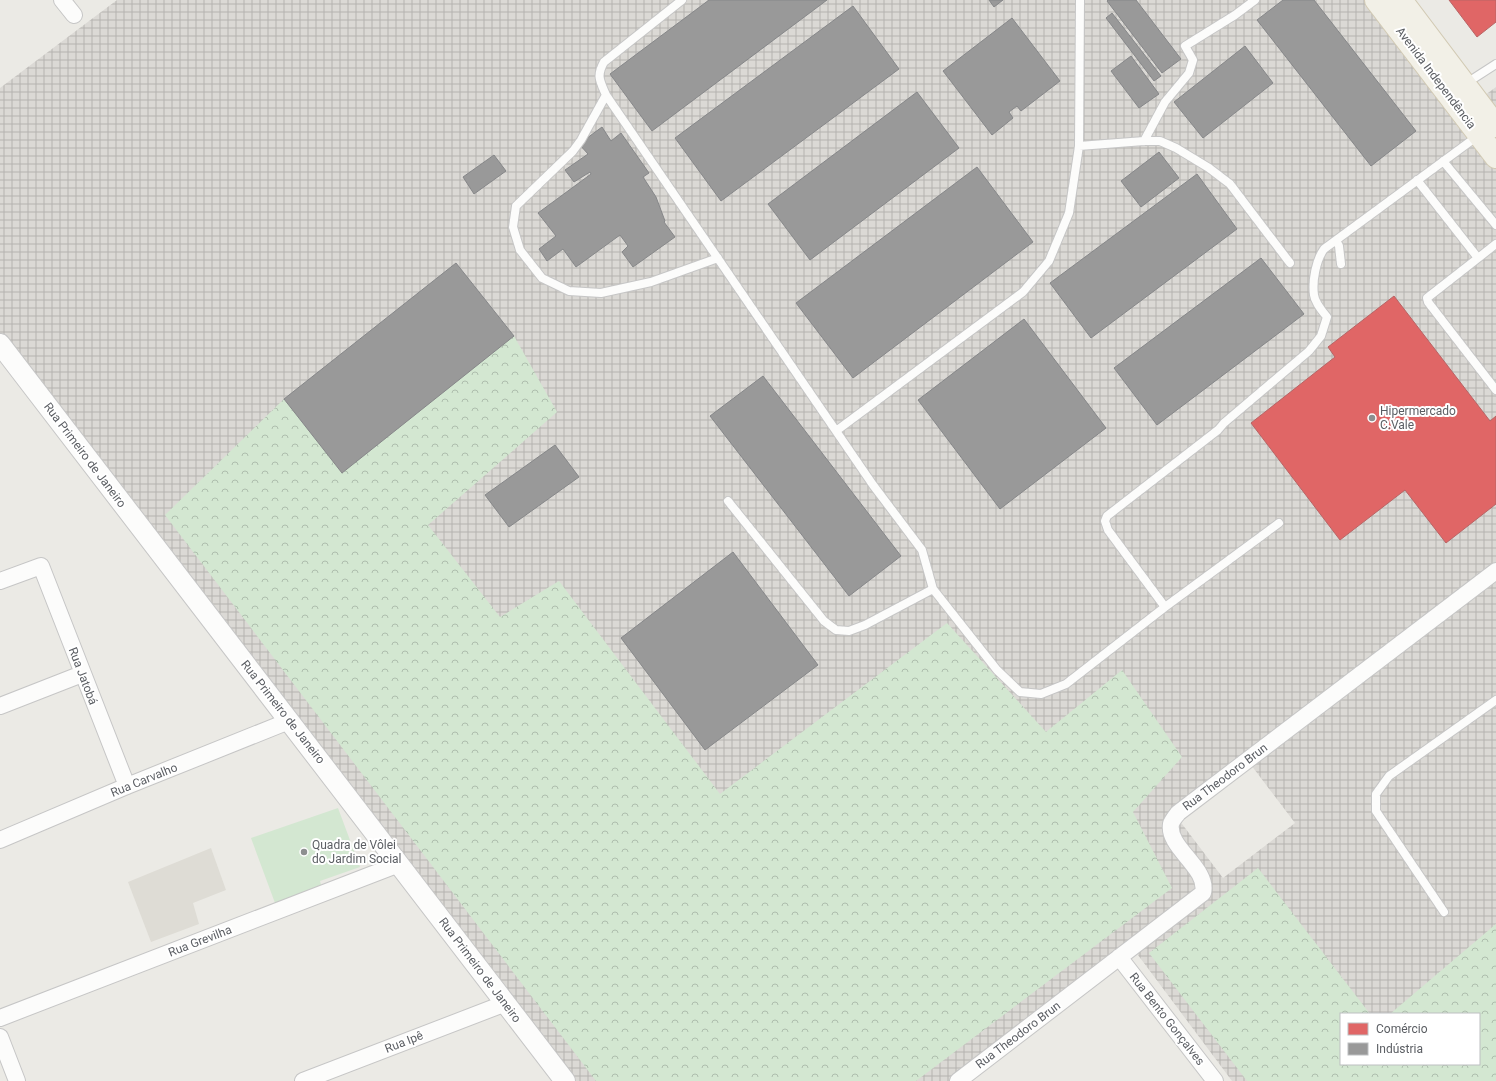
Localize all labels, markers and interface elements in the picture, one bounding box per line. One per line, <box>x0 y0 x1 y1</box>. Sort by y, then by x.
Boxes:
street label: Avenida Independência <box>1393 24 1479 132</box>
street label: Rua Primeiro de Janeiro <box>41 400 129 510</box>
place label: Hipermercado C.Vale <box>1380 404 1456 432</box>
marker: Hipermercado C.Vale <box>1367 413 1377 423</box>
street label: Rua Jatobá <box>66 645 100 707</box>
street label: Rua Primeiro de Janeiro <box>238 657 328 767</box>
street label: Rua Theodoro Brun <box>1180 741 1270 813</box>
street label: Rua Carvalho <box>109 760 180 800</box>
place label: Quadra de Vôlei do Jardim Social <box>312 838 402 866</box>
marker: Quadra de Vôlei do Jardim Social <box>299 847 309 857</box>
street label: Rua Primeiro de Janeiro <box>436 915 524 1025</box>
street label: Rua Grevilha <box>166 923 234 959</box>
street label: Rua Bento Gonçalves <box>1127 970 1207 1068</box>
street label: Rua Theodoro Brun <box>973 999 1063 1071</box>
legend <box>1340 1013 1480 1065</box>
text: Comércio <box>1376 1022 1428 1036</box>
street label: Rua Ipê <box>383 1028 425 1056</box>
text: Indústria <box>1376 1042 1423 1056</box>

